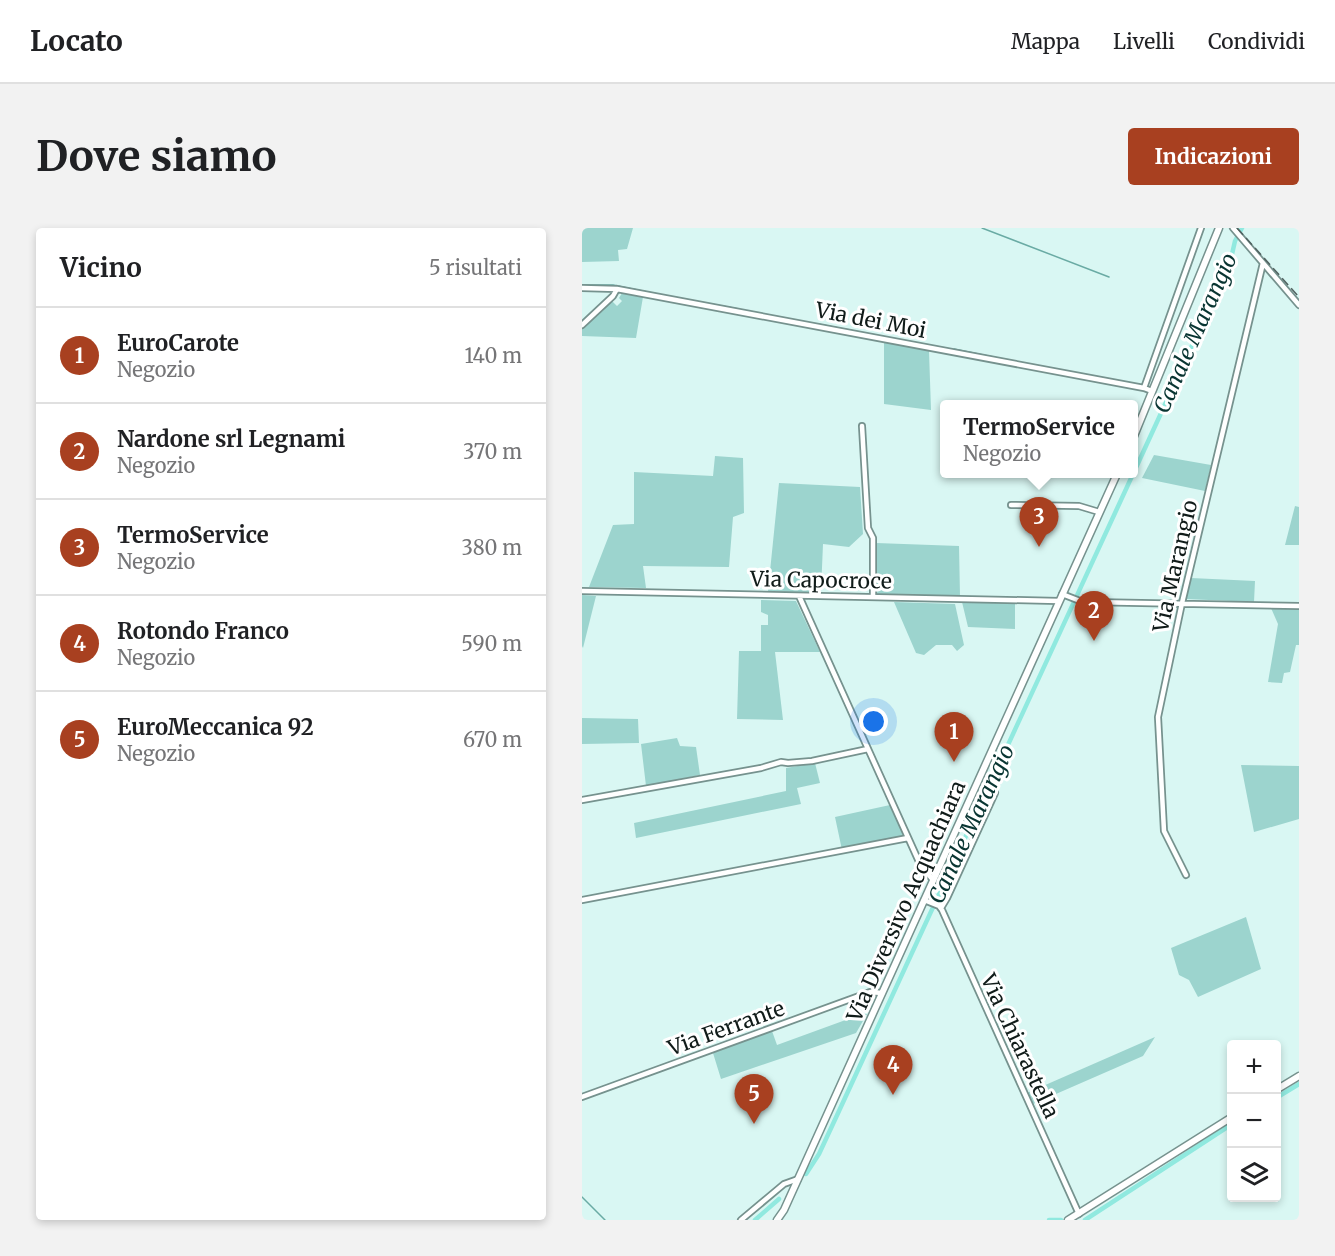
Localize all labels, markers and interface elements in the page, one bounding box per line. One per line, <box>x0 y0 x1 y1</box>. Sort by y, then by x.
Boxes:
text: Locato <box>30 23 123 59</box>
text: Mappa <box>1011 28 1080 55</box>
text: Livelli <box>1113 28 1175 55</box>
text: Condividi <box>1208 28 1305 55</box>
button: Indicazioni <box>1128 128 1299 185</box>
text: Dove siamo <box>36 130 276 182</box>
water label: Canale Marangio <box>1147 249 1243 417</box>
text: Vicino <box>60 251 142 284</box>
text: 5 risultati <box>429 255 522 280</box>
street label: Via dei Moi <box>812 296 929 344</box>
text: EuroCarote <box>117 329 239 357</box>
text: 1 <box>75 343 84 368</box>
text: 140 m <box>465 343 522 368</box>
text: Negozio <box>117 357 195 382</box>
popup <box>940 400 1138 478</box>
text: TermoService <box>963 413 1115 441</box>
text: Nardone srl Legnami <box>117 425 345 453</box>
text: 2 <box>74 439 85 464</box>
text: 370 m <box>463 439 522 464</box>
text: Negozio <box>963 441 1041 466</box>
text: Negozio <box>117 453 195 478</box>
street label: Via Marangio <box>1146 497 1203 636</box>
pin: 3 <box>1020 498 1058 547</box>
text: TermoService <box>117 521 269 549</box>
text: 3 <box>74 535 85 560</box>
text: 380 m <box>461 535 522 560</box>
text: Negozio <box>117 549 195 574</box>
street label: Via Capocroce <box>749 565 892 595</box>
pin: 2 <box>1074 592 1114 641</box>
text: Rotondo Franco <box>117 617 289 645</box>
text: 4 <box>73 631 86 656</box>
text: 590 m <box>461 631 522 656</box>
text: Negozio <box>117 645 195 670</box>
your location <box>859 707 888 736</box>
pin: 1 <box>934 712 974 762</box>
text: EuroMeccanica 92 <box>117 713 314 741</box>
text: 5 <box>74 727 85 752</box>
text: 670 m <box>463 727 522 752</box>
water label: Canale Marangio <box>922 740 1020 908</box>
text: Negozio <box>117 741 195 766</box>
street label: Via Diversivo Acquachiara <box>840 776 971 1027</box>
street label: Via Chiarastella <box>974 969 1065 1123</box>
street label: Via Ferrante <box>663 994 788 1062</box>
map controls <box>1227 1040 1281 1202</box>
button: + <box>1227 1040 1281 1094</box>
pin: 4 <box>874 1046 912 1095</box>
pin: 5 <box>734 1074 774 1124</box>
button: − <box>1227 1094 1281 1148</box>
button: layers <box>1227 1148 1281 1202</box>

